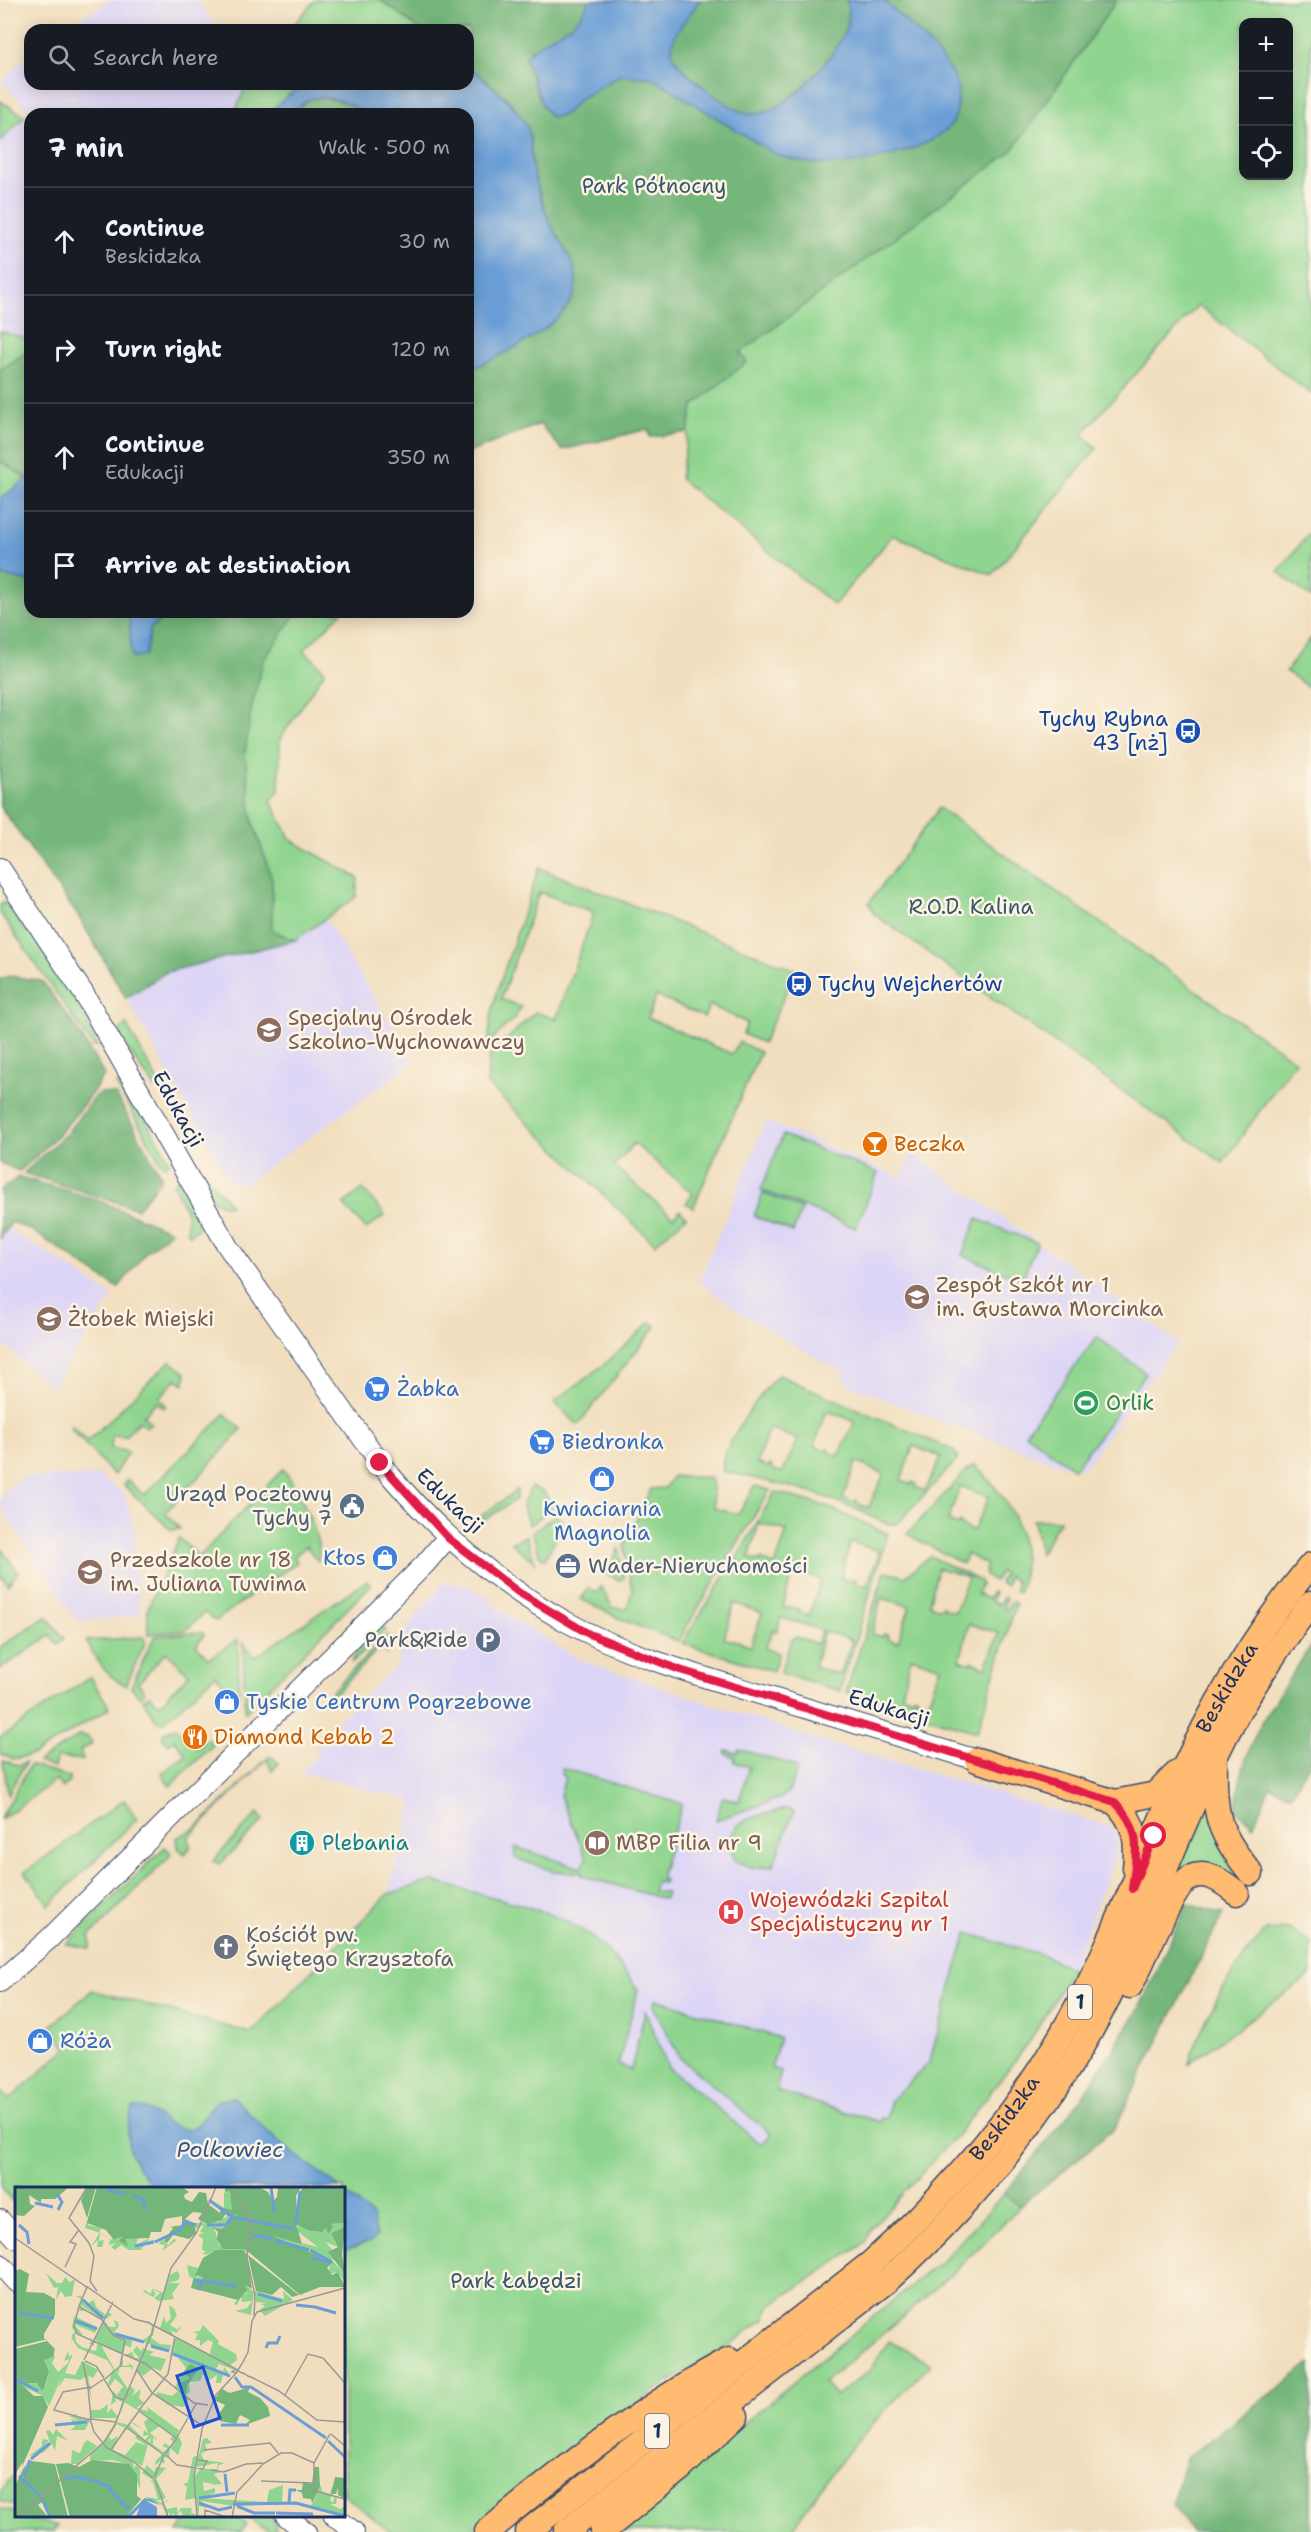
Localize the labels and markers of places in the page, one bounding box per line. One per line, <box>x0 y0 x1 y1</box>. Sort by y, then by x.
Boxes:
place label: Tychy Rybna 43 [nż] <box>1039 705 1168 757</box>
bus stop icon: Tychy Rybna 43 [nż] <box>1173 716 1203 746</box>
bus stop icon: Tychy Wejchertów <box>784 969 814 999</box>
place label: Tychy Wejchertów <box>818 970 1003 998</box>
place label: Specjalny Ośrodek Szkolno-Wychowawczy <box>288 1004 525 1056</box>
school or university icon: Specjalny Ośrodek Szkolno-Wychowawczy <box>254 1015 284 1045</box>
bar icon: Beczka <box>860 1129 890 1159</box>
place label: Beczka <box>894 1130 965 1158</box>
place label: Zespół Szkół nr 1 im. Gustawa Morcinka <box>936 1271 1163 1323</box>
school or university icon: Zespół Szkół nr 1 im. Gustawa Morcinka <box>902 1282 932 1312</box>
school or university icon: Żłobek Miejski <box>34 1304 64 1334</box>
place label: Żłobek Miejski <box>68 1305 214 1333</box>
supermarket icon: Żabka <box>362 1374 392 1404</box>
place label: Żabka <box>397 1375 459 1403</box>
sports icon: Orlik <box>1071 1388 1101 1418</box>
place label: Orlik <box>1106 1389 1154 1417</box>
supermarket icon: Biedronka <box>527 1427 557 1457</box>
place label: Biedronka <box>562 1428 664 1456</box>
shop icon: Kwiaciarnia Magnolia <box>587 1464 617 1494</box>
place label: Urząd Pocztowy Tychy 7 <box>166 1480 332 1532</box>
public building icon: Urząd Pocztowy Tychy 7 <box>337 1491 367 1521</box>
place label: Kwiaciarnia Magnolia <box>543 1495 661 1547</box>
shop icon: Kłos <box>370 1543 400 1573</box>
place label: Kłos <box>323 1544 366 1572</box>
place label: Przedszkole nr 18 im. Juliana Tuwima <box>110 1546 306 1598</box>
office icon: Wader-Nieruchomości <box>553 1551 583 1581</box>
place label: Wader-Nieruchomości <box>588 1552 808 1580</box>
school or university icon: Przedszkole nr 18 im. Juliana Tuwima <box>75 1557 105 1587</box>
parking icon: Park&Ride <box>473 1625 503 1655</box>
place label: Park&Ride <box>365 1626 468 1654</box>
shop icon: Tyskie Centrum Pogrzebowe <box>212 1687 242 1717</box>
place label: Tyskie Centrum Pogrzebowe <box>246 1688 532 1716</box>
restaurant icon: Diamond Kebab 2 <box>180 1722 210 1752</box>
place label: Diamond Kebab 2 <box>214 1723 395 1751</box>
building icon: Plebania <box>287 1828 317 1858</box>
library icon: MBP Filia nr 9 <box>582 1828 612 1858</box>
place label: Plebania <box>322 1829 409 1857</box>
place label: MBP Filia nr 9 <box>616 1829 762 1857</box>
place label: Wojewódzki Szpital Specjalistyczny nr 1 <box>750 1886 949 1938</box>
hospital icon: Wojewódzki Szpital Specjalistyczny nr 1 <box>716 1897 746 1927</box>
place label: Kościół pw. Świętego Krzysztofa <box>246 1921 453 1973</box>
church icon: Kościół pw. Świętego Krzysztofa <box>211 1932 241 1962</box>
shop icon: Róża <box>25 2026 55 2056</box>
place label: Róża <box>60 2027 111 2055</box>

